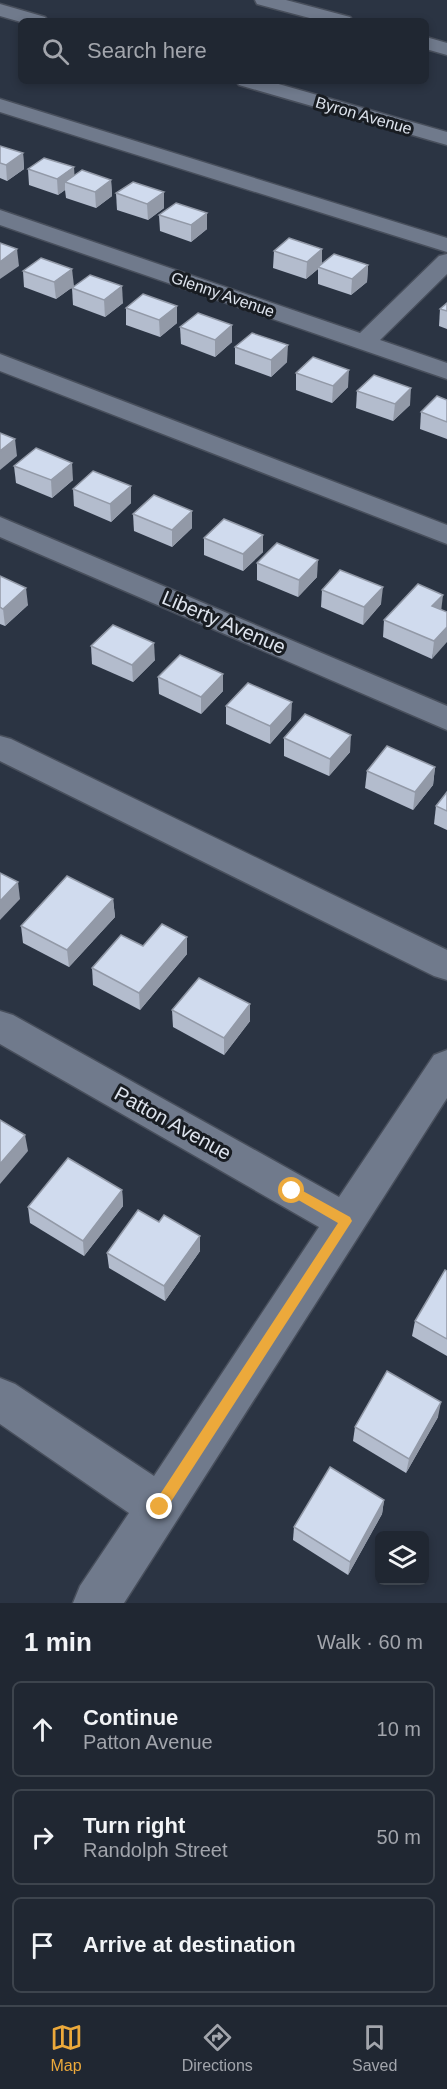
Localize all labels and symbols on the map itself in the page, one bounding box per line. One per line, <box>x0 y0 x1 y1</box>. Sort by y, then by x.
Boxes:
street label: Byron Avenue <box>314 94 414 137</box>
street label: Glenny Avenue <box>169 269 277 320</box>
street label: Liberty Avenue <box>159 586 289 658</box>
street label: Patton Avenue <box>111 1082 235 1164</box>
route start <box>278 1177 304 1203</box>
route end <box>146 1493 172 1519</box>

